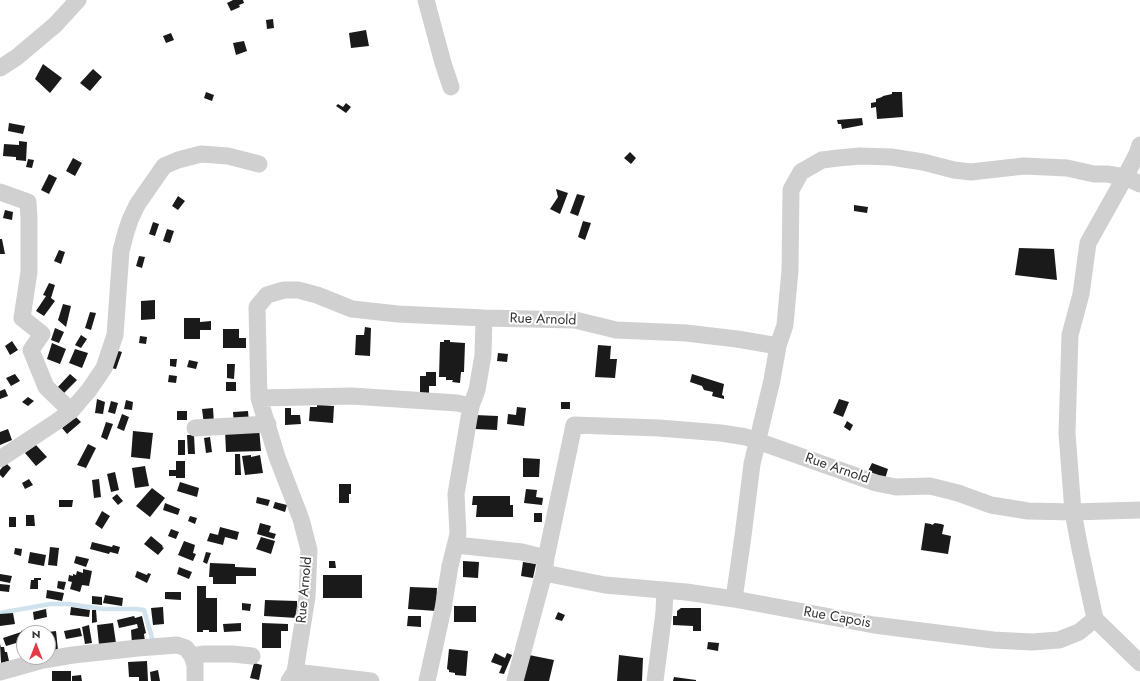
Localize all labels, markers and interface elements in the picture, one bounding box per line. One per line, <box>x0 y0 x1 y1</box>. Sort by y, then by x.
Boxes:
street label: Rue Arnold <box>509 310 577 330</box>
street label: Rue Arnold <box>803 450 871 488</box>
street label: Rue Arnold <box>294 556 316 624</box>
street label: Rue Capois <box>802 604 872 632</box>
north arrow <box>16 625 56 665</box>
text: N <box>32 626 40 642</box>

